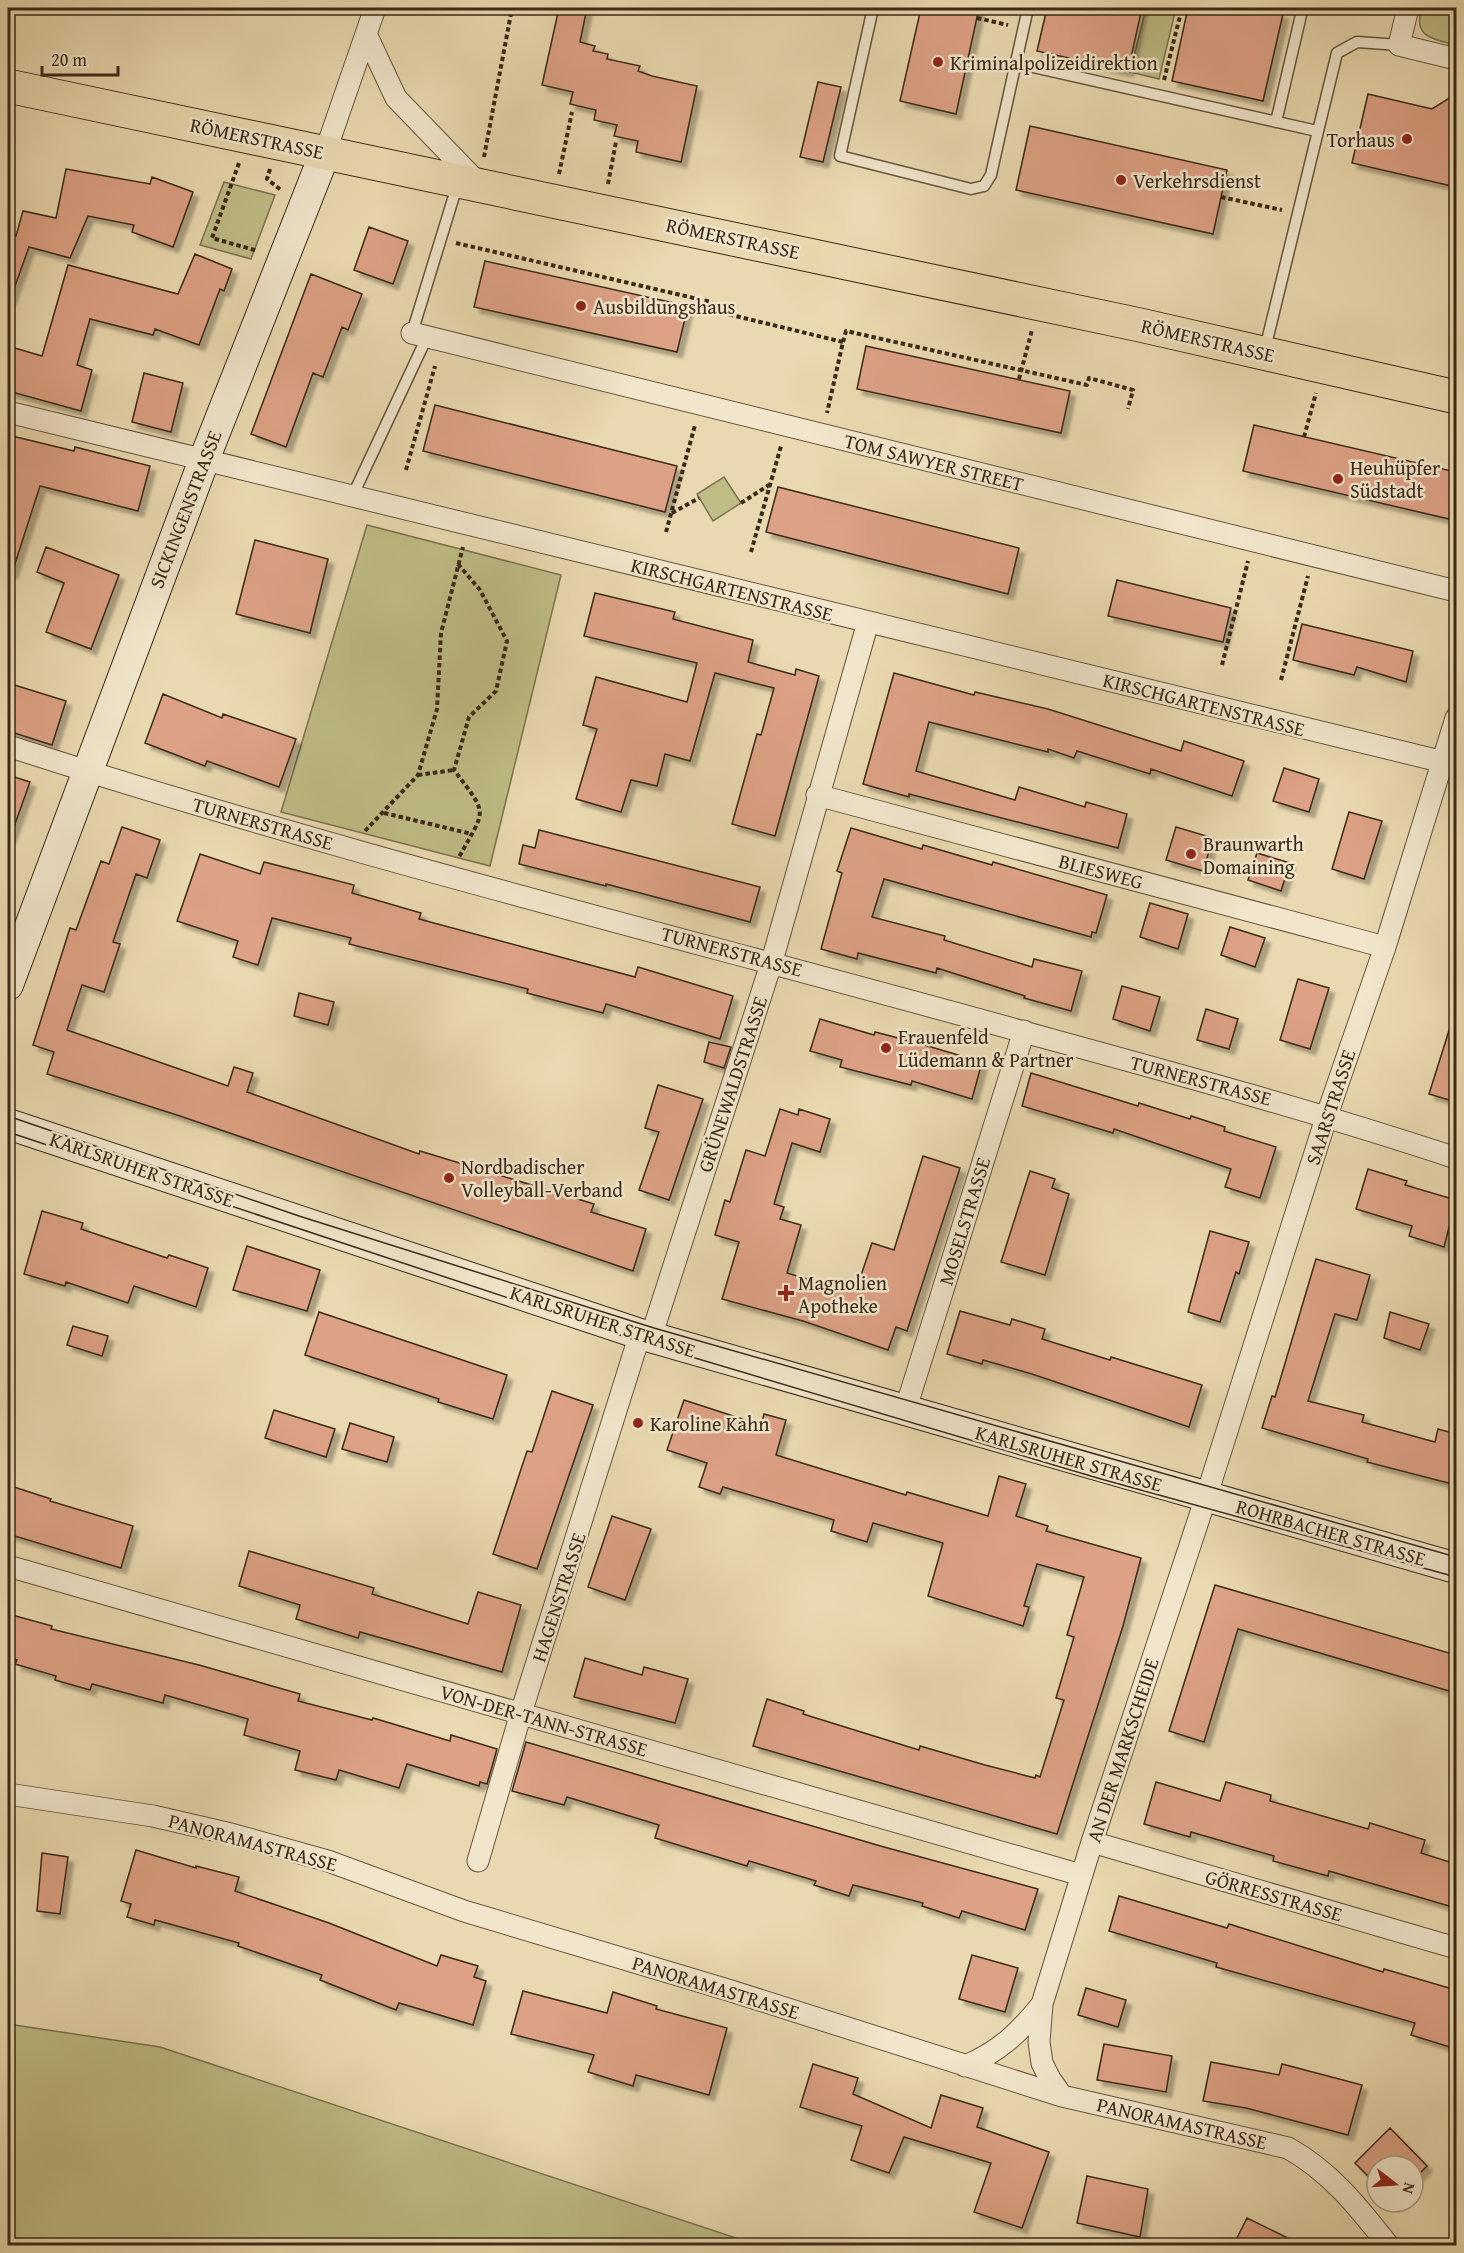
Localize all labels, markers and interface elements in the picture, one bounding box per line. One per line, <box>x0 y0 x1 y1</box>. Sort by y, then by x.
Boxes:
scale bar <box>42 39 118 77</box>
text: 20 m <box>51 46 87 73</box>
place label: Kriminalpolizeidirektion <box>950 48 1158 77</box>
marker: Kriminalpolizeidirektion <box>931 55 945 69</box>
street label: RÖMERSTRASSE <box>187 110 327 166</box>
place label: Torhaus <box>1327 125 1395 154</box>
marker: Torhaus <box>1400 132 1414 146</box>
place label: Verkehrsdienst <box>1133 166 1261 195</box>
marker: Verkehrsdienst <box>1114 173 1128 187</box>
street label: RÖMERSTRASSE <box>663 210 803 266</box>
place label: Ausbildungshaus <box>593 292 736 321</box>
marker: Ausbildungshaus <box>574 299 588 313</box>
street label: RÖMERSTRASSE <box>1138 311 1278 369</box>
street label: SICKINGENSTRASSE <box>142 426 228 592</box>
street label: TOM SAWYER STREET <box>841 426 1027 498</box>
place label: Heuhüpfer Südstadt <box>1350 453 1440 505</box>
marker: Heuhüpfer Südstadt <box>1331 472 1345 486</box>
street label: KIRSCHGARTENSTRASSE <box>628 550 836 628</box>
street label: KIRSCHGARTENSTRASSE <box>1100 665 1308 743</box>
street label: TURNERSTRASSE <box>189 789 337 857</box>
place label: Braunwarth Domaining <box>1203 829 1304 881</box>
street label: BLIESWEG <box>1056 846 1147 896</box>
marker: Braunwarth Domaining <box>1184 847 1198 861</box>
street label: TURNERSTRASSE <box>658 918 806 984</box>
street label: GRÜNEWALDSTRASSE <box>690 992 774 1176</box>
place label: Frauenfeld Lüdemann & Partner <box>898 1022 1074 1074</box>
marker: Frauenfeld Lüdemann & Partner <box>879 1041 893 1055</box>
street label: SAARSTRASSE <box>1298 1046 1362 1168</box>
street label: TURNERSTRASSE <box>1127 1047 1275 1113</box>
street label: KARLSRUHER STRASSE <box>46 1124 238 1214</box>
place label: Nordbadischer Volleyball-Verband <box>461 1152 623 1204</box>
street label: MOSELSTRASSE <box>931 1153 997 1289</box>
marker: Nordbadischer Volleyball-Verband <box>442 1171 456 1185</box>
place label: Magnolien Apotheke <box>798 1268 887 1320</box>
street label: KARLSRUHER STRASSE <box>507 1277 699 1365</box>
marker: Magnolien Apotheke <box>779 1286 793 1300</box>
place label: Karoline Kahn <box>650 1409 769 1438</box>
marker: Karoline Kahn <box>631 1416 645 1430</box>
street label: KARLSRUHER STRASSE <box>972 1417 1166 1499</box>
street label: ROHRBACHER STRASSE <box>1233 1491 1429 1573</box>
street label: HAGENSTRASSE <box>523 1529 593 1665</box>
street label: AN DER MARKSCHEIDE <box>1079 1654 1165 1846</box>
street label: VON-DER-TANN-STRASSE <box>437 1676 651 1764</box>
street label: PANORAMASTRASSE <box>166 1806 340 1878</box>
street label: GÖRRESSTRASSE <box>1202 1862 1346 1928</box>
street label: PANORAMASTRASSE <box>629 1948 803 2026</box>
street label: PANORAMASTRASSE <box>1094 2089 1270 2157</box>
north arrow <box>1365 2154 1425 2214</box>
text: N <box>1396 2180 1422 2197</box>

